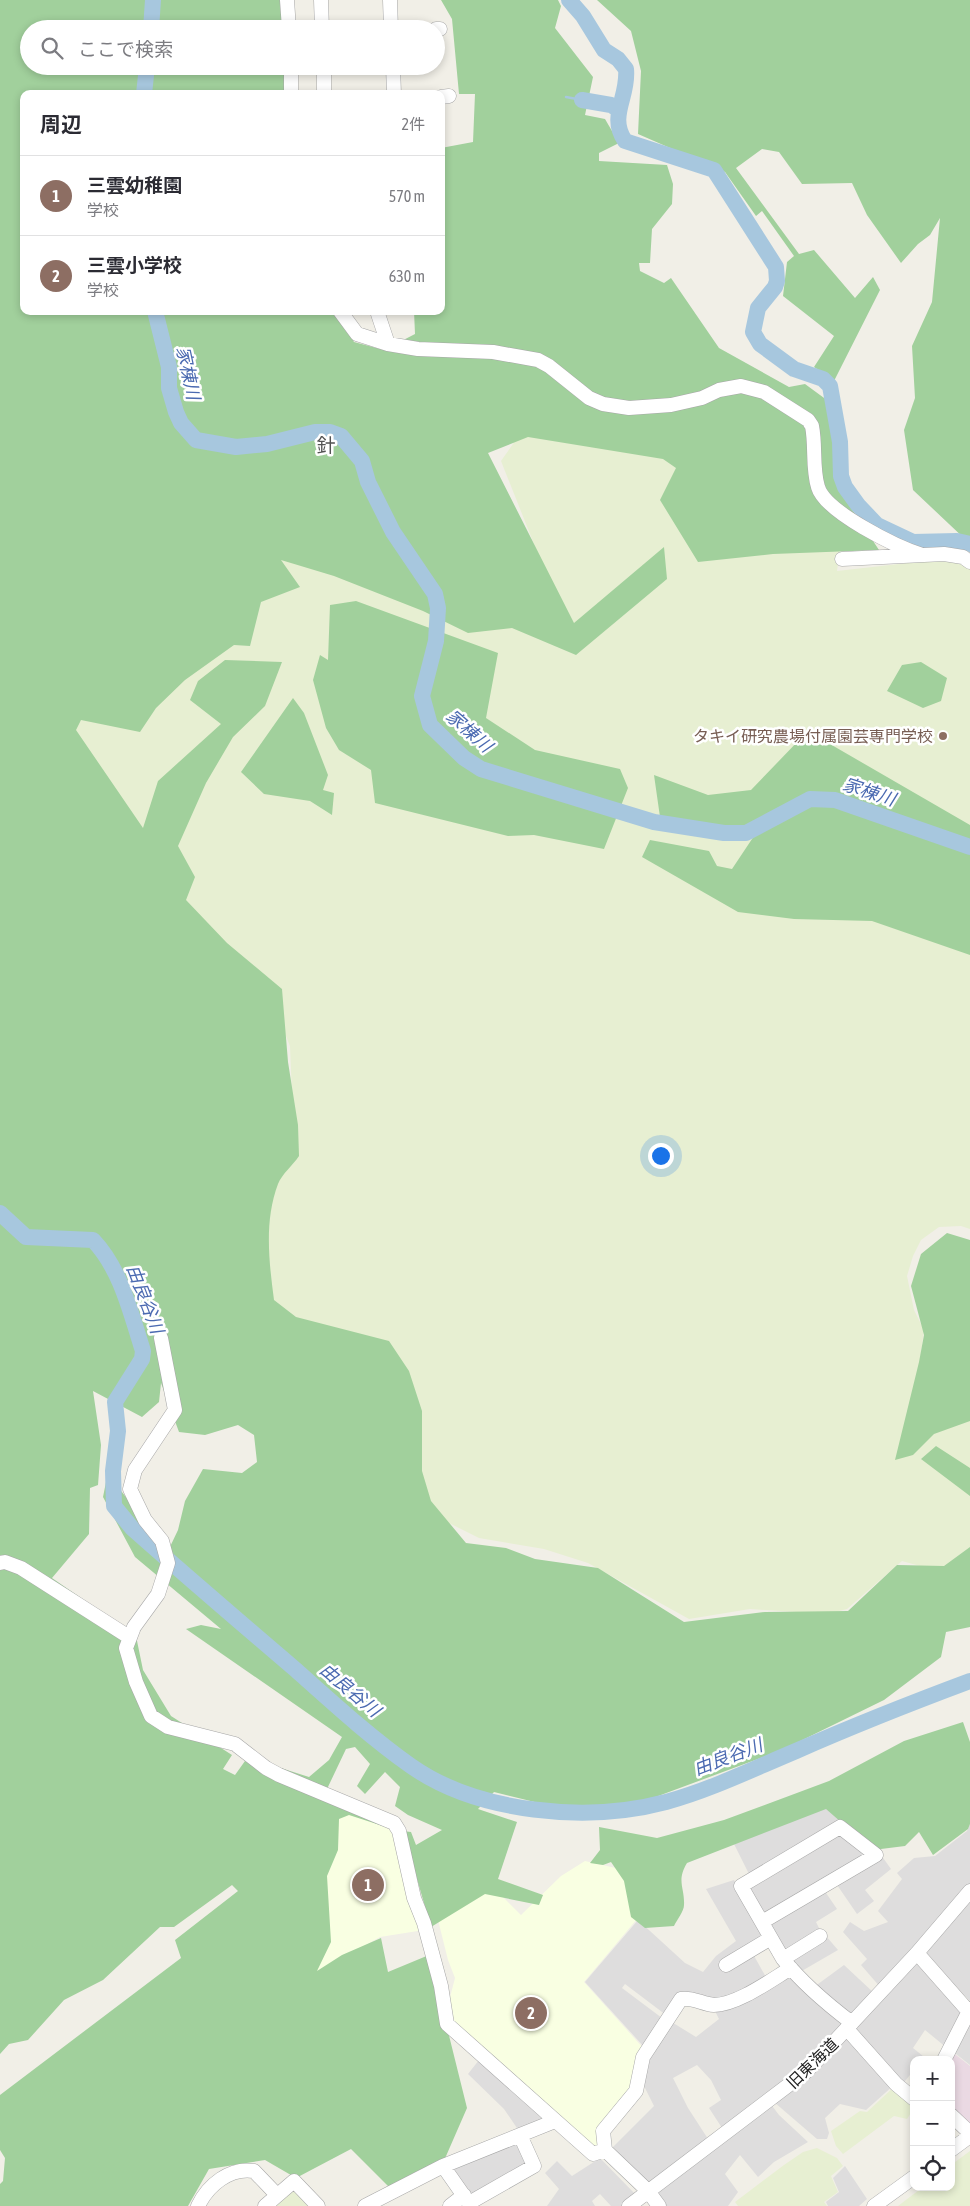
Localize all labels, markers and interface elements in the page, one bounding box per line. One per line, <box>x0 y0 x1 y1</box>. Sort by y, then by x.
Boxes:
search box <box>20 20 445 75</box>
icon: search <box>38 34 66 62</box>
text: ここで検索 <box>78 38 173 60</box>
text: 周辺 <box>40 112 82 136</box>
text: 2件 <box>401 115 425 133</box>
text: 三雲幼稚園 <box>87 174 182 196</box>
text: 1 <box>52 187 60 205</box>
text: 570 m <box>389 187 425 205</box>
text: 学校 <box>87 201 119 219</box>
text: 三雲小学校 <box>87 254 182 276</box>
text: 2 <box>52 267 60 285</box>
text: 630 m <box>389 267 425 285</box>
text: 学校 <box>87 281 119 299</box>
water label: 家棟川 <box>173 344 205 403</box>
district label: 針 <box>316 434 336 456</box>
water label: 家棟川 <box>442 705 498 758</box>
place label: タキイ研究農場付属園芸専門学校 <box>693 727 933 745</box>
marker: タキイ研究農場付属園芸専門学校 <box>937 730 949 742</box>
water label: 家棟川 <box>840 773 900 810</box>
your location <box>648 1143 674 1169</box>
water label: 由良谷川 <box>123 1261 169 1338</box>
water label: 由良谷川 <box>316 1658 386 1722</box>
water label: 由良谷川 <box>690 1733 767 1779</box>
pin: 1 <box>352 1866 384 1904</box>
pin: 2 <box>515 1994 547 2032</box>
street label: 旧東海道 <box>783 2034 841 2092</box>
map controls <box>910 2056 955 2191</box>
button: + <box>910 2056 955 2101</box>
button: − <box>910 2101 955 2146</box>
button: locate <box>910 2146 955 2191</box>

